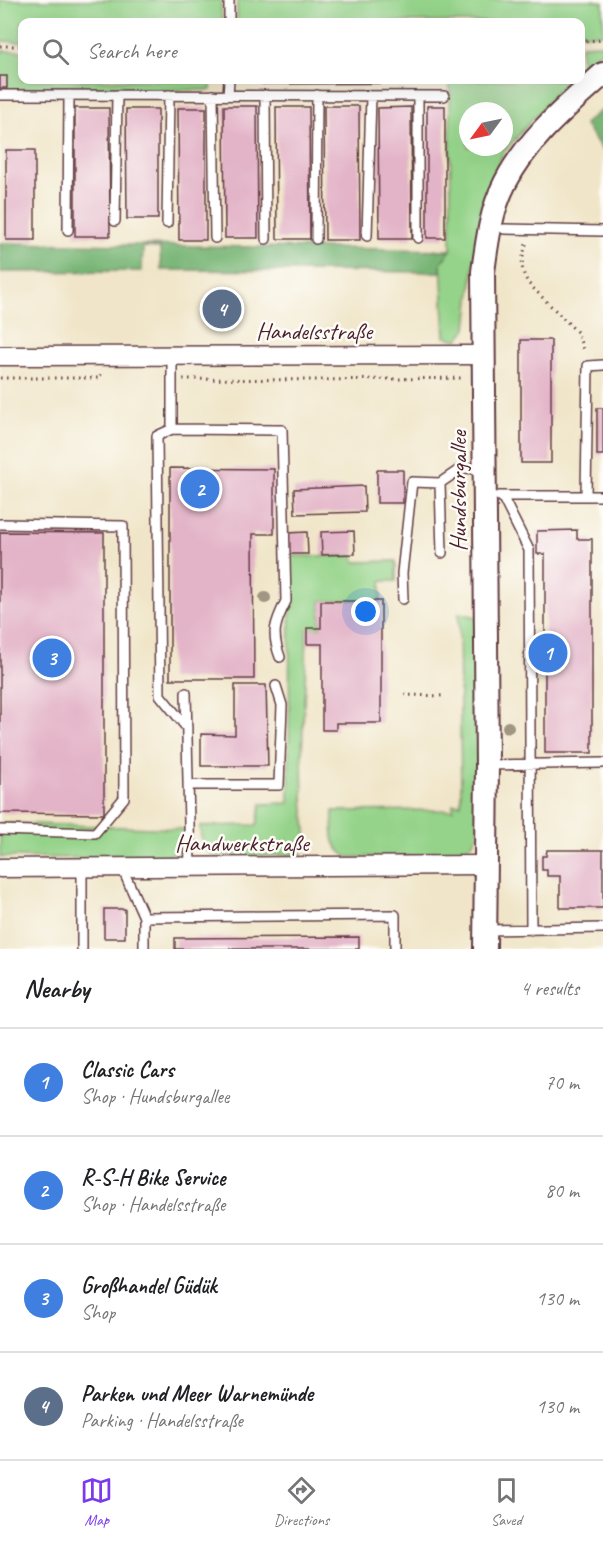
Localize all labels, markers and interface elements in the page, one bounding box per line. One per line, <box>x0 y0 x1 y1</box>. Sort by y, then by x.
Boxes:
search box <box>18 18 585 84</box>
icon: search <box>39 35 72 68</box>
text: Search here <box>87 37 177 65</box>
north arrow <box>459 102 513 156</box>
pin: 4 <box>202 286 242 332</box>
street label: Handelsstraße <box>256 316 374 346</box>
street label: Hundsburgallee <box>443 428 473 551</box>
pin: 2 <box>180 466 220 512</box>
your location <box>351 597 380 626</box>
pin: 1 <box>528 630 568 676</box>
pin: 3 <box>32 636 72 680</box>
street label: Handwerkstraße <box>175 828 311 858</box>
text: Nearby <box>24 972 89 1005</box>
text: 4 results <box>520 976 579 1001</box>
text: Classic Cars <box>81 1056 174 1084</box>
text: 1 <box>39 1070 48 1095</box>
text: 70 m <box>545 1070 579 1095</box>
text: Shop · Hundsburgallee <box>81 1084 229 1109</box>
text: R-S-H Bike Service <box>81 1164 225 1192</box>
text: 2 <box>39 1178 48 1203</box>
text: 80 m <box>545 1178 579 1203</box>
text: Shop · Handelsstraße <box>81 1192 225 1217</box>
text: Großhandel Güdük <box>81 1272 216 1300</box>
text: 3 <box>39 1286 48 1311</box>
text: 130 m <box>536 1286 579 1311</box>
text: Shop <box>81 1300 115 1325</box>
text: Parken und Meer Warnemünde <box>81 1380 313 1408</box>
text: 4 <box>39 1394 48 1419</box>
text: 130 m <box>536 1394 579 1419</box>
text: Parking · Handelsstraße <box>81 1408 243 1433</box>
tab: Map <box>80 1474 113 1530</box>
tab: Directions <box>274 1474 329 1530</box>
tab: Saved <box>490 1474 523 1530</box>

